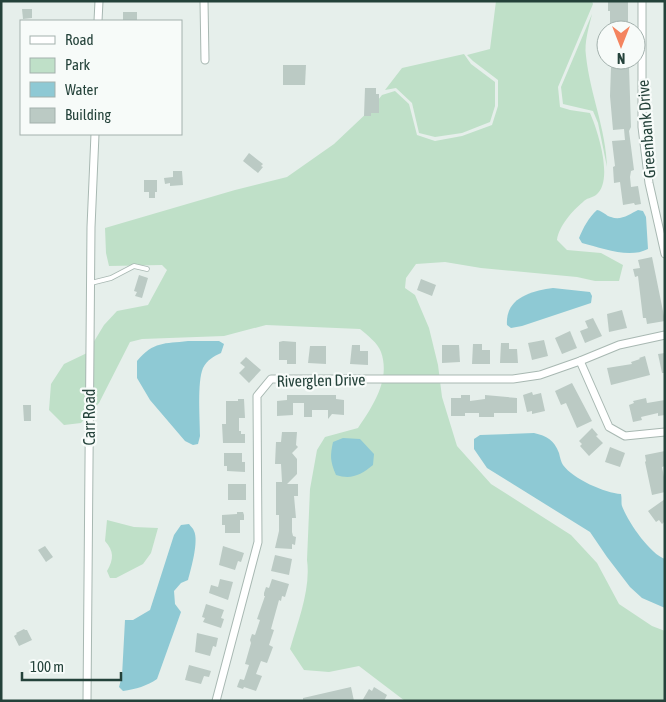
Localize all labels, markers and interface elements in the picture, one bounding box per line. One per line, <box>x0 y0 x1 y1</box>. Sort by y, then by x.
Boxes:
legend <box>20 20 182 135</box>
north arrow <box>596 20 646 70</box>
text: Road <box>65 31 94 48</box>
text: N <box>617 50 625 66</box>
text: Park <box>65 56 90 73</box>
street label: Greenbank Drive <box>634 79 658 179</box>
text: Water <box>65 81 98 98</box>
text: Building <box>65 106 111 123</box>
street label: Riverglen Drive <box>276 370 366 391</box>
street label: Carr Road <box>80 389 98 445</box>
scale bar <box>22 650 121 682</box>
text: 100 m <box>30 658 64 675</box>

